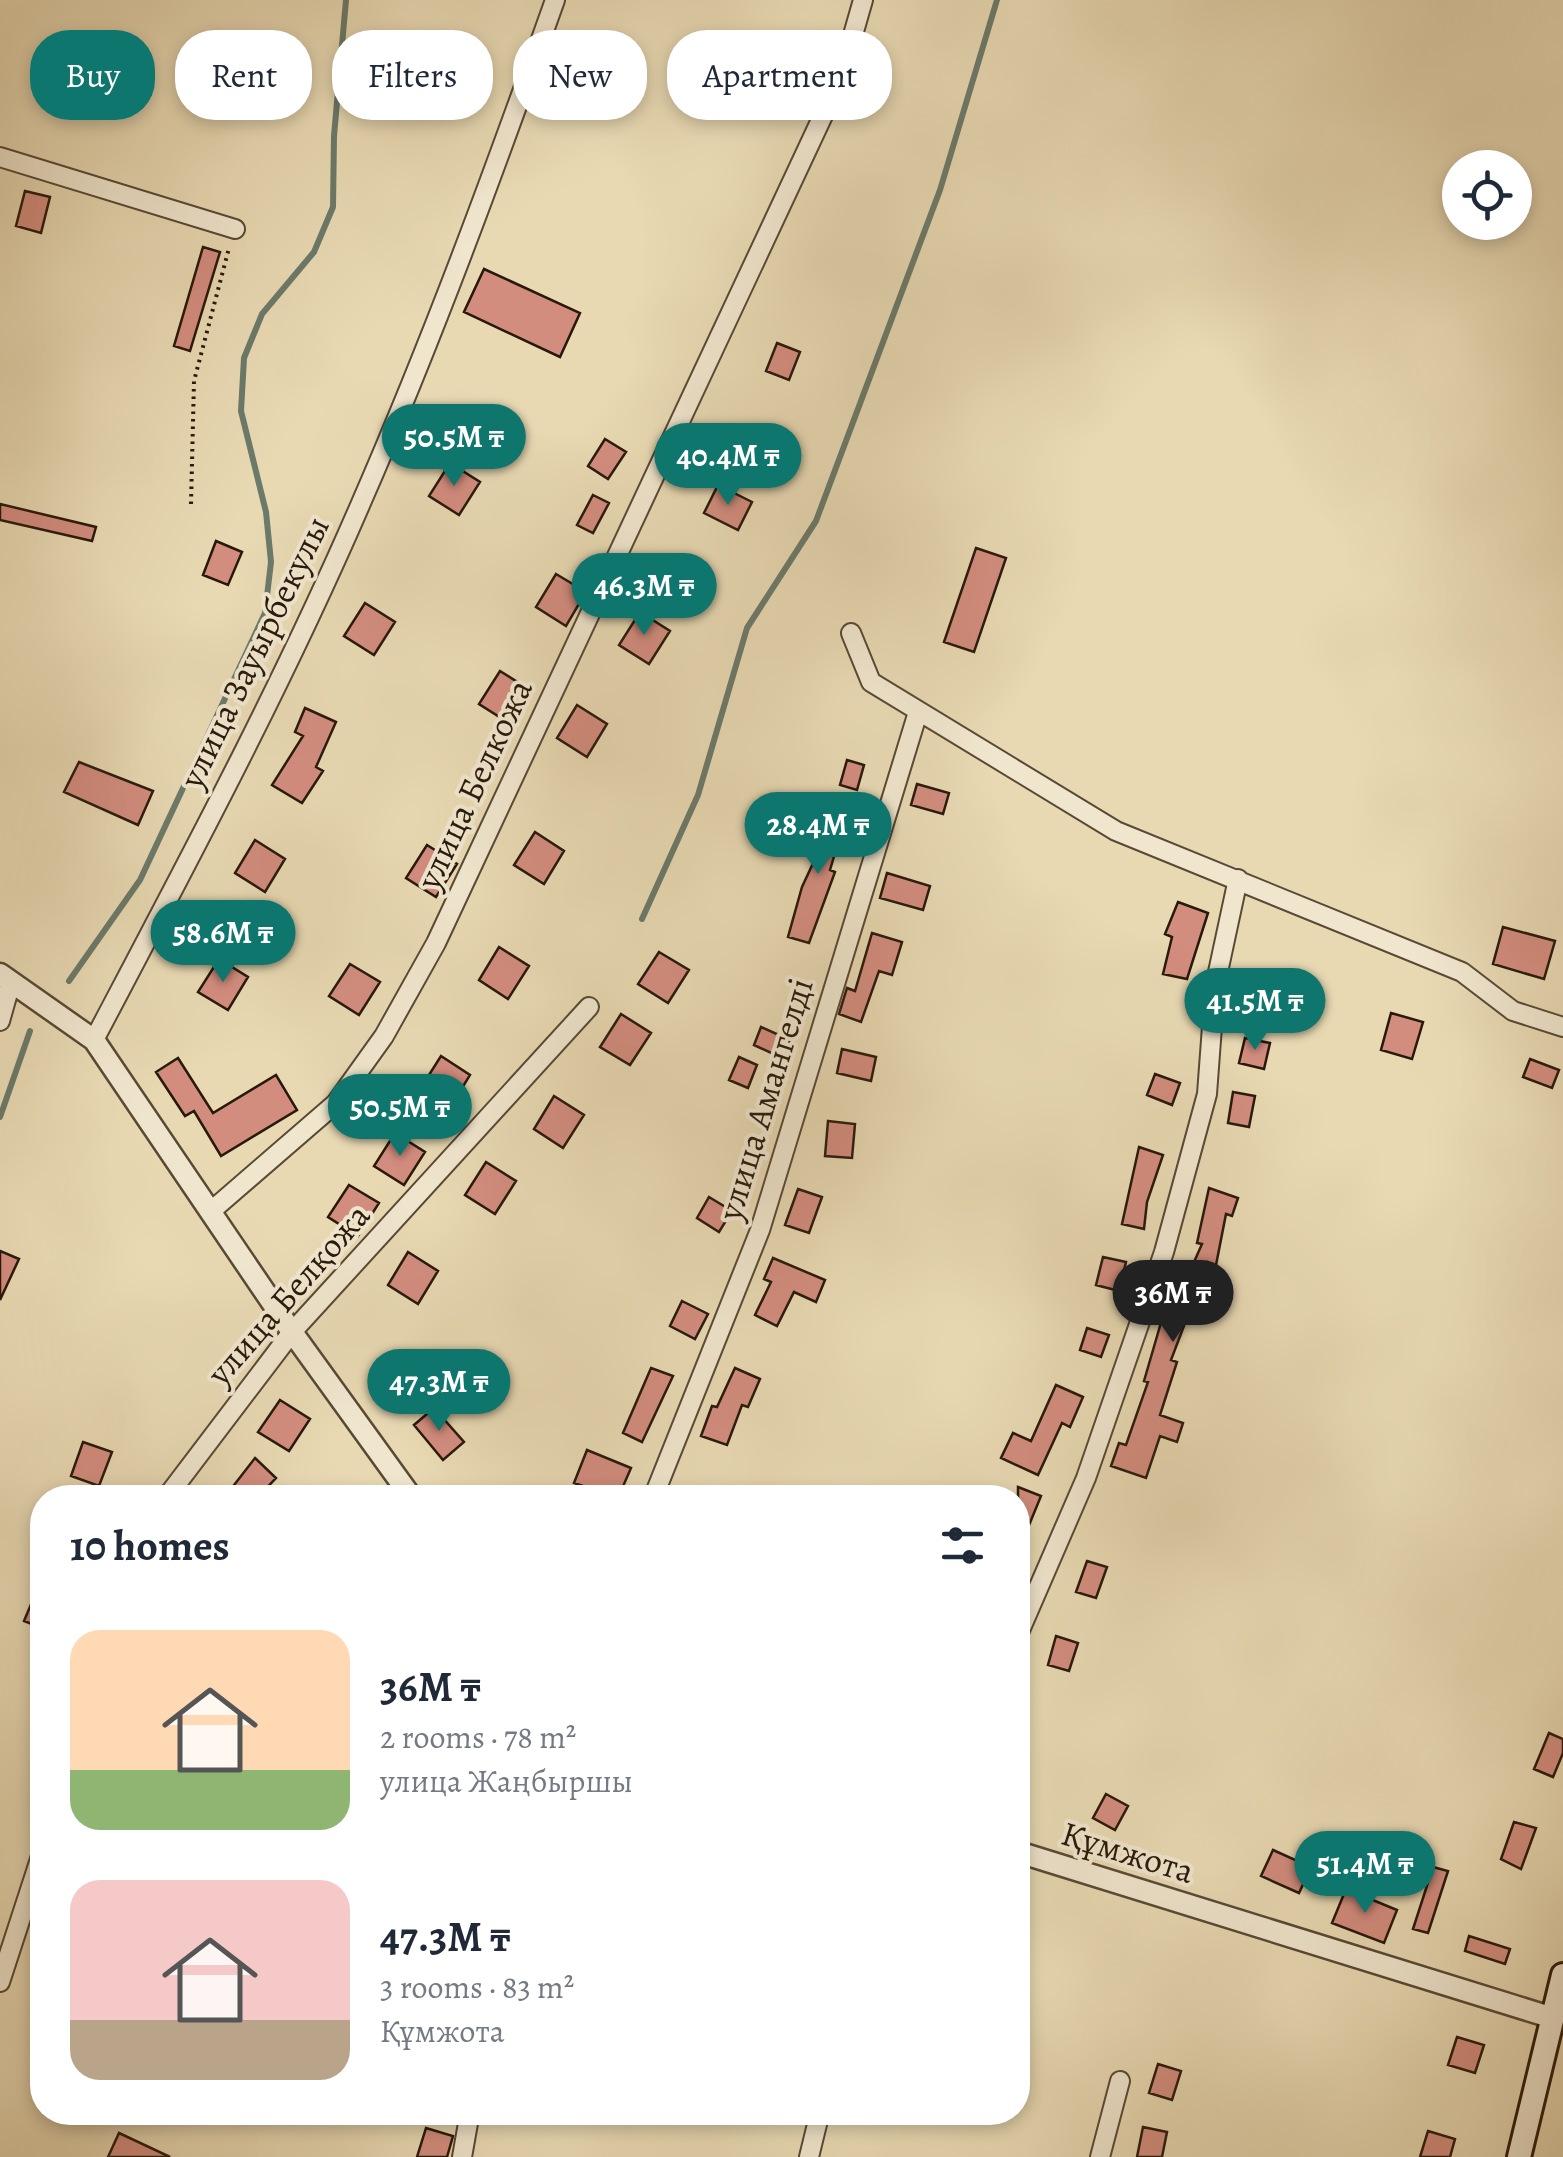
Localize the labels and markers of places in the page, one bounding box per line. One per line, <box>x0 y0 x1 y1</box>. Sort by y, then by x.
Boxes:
pin: 50.5M ₸ <box>362 404 546 489</box>
pin: 40.4M ₸ <box>636 423 820 508</box>
pin: 46.3M ₸ <box>552 553 736 638</box>
pin: 28.4M ₸ <box>726 792 910 877</box>
pin: 58.6M ₸ <box>131 900 315 985</box>
pin: 41.5M ₸ <box>1163 968 1347 1053</box>
pin: 50.5M ₸ <box>308 1074 492 1159</box>
pin: 36M ₸ <box>1103 1260 1243 1345</box>
pin: 47.3M ₸ <box>347 1349 531 1434</box>
pin: 51.4M ₸ <box>1273 1831 1457 1916</box>

